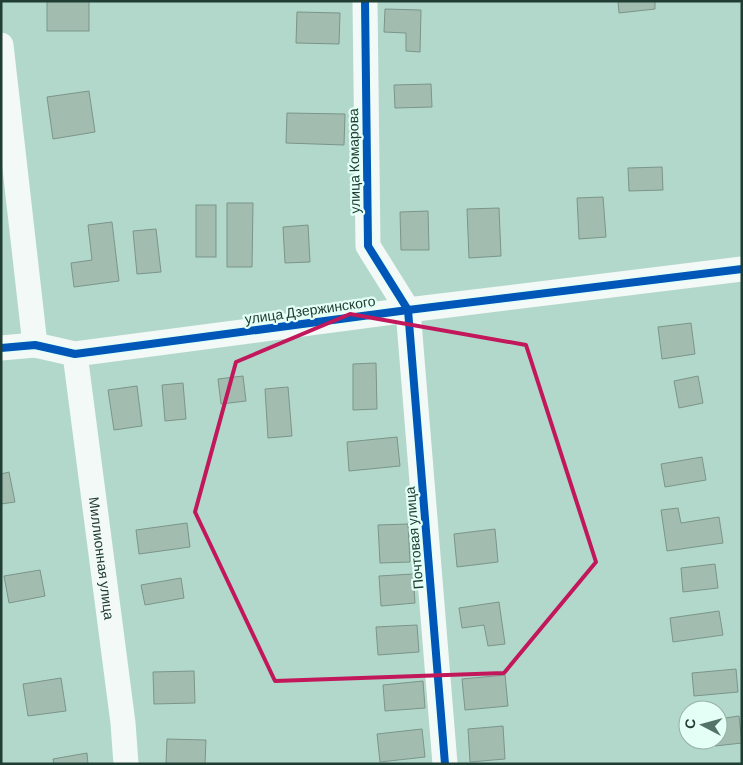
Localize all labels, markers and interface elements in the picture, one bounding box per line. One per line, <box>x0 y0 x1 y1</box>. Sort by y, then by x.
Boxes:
street label: улица Комарова <box>344 108 363 214</box>
street label: улица Дзержинского <box>244 292 377 327</box>
street label: Почтовая улица <box>401 486 426 590</box>
street label: Миллионная улица <box>86 496 119 621</box>
north arrow <box>678 700 728 750</box>
text: С <box>681 718 699 730</box>

